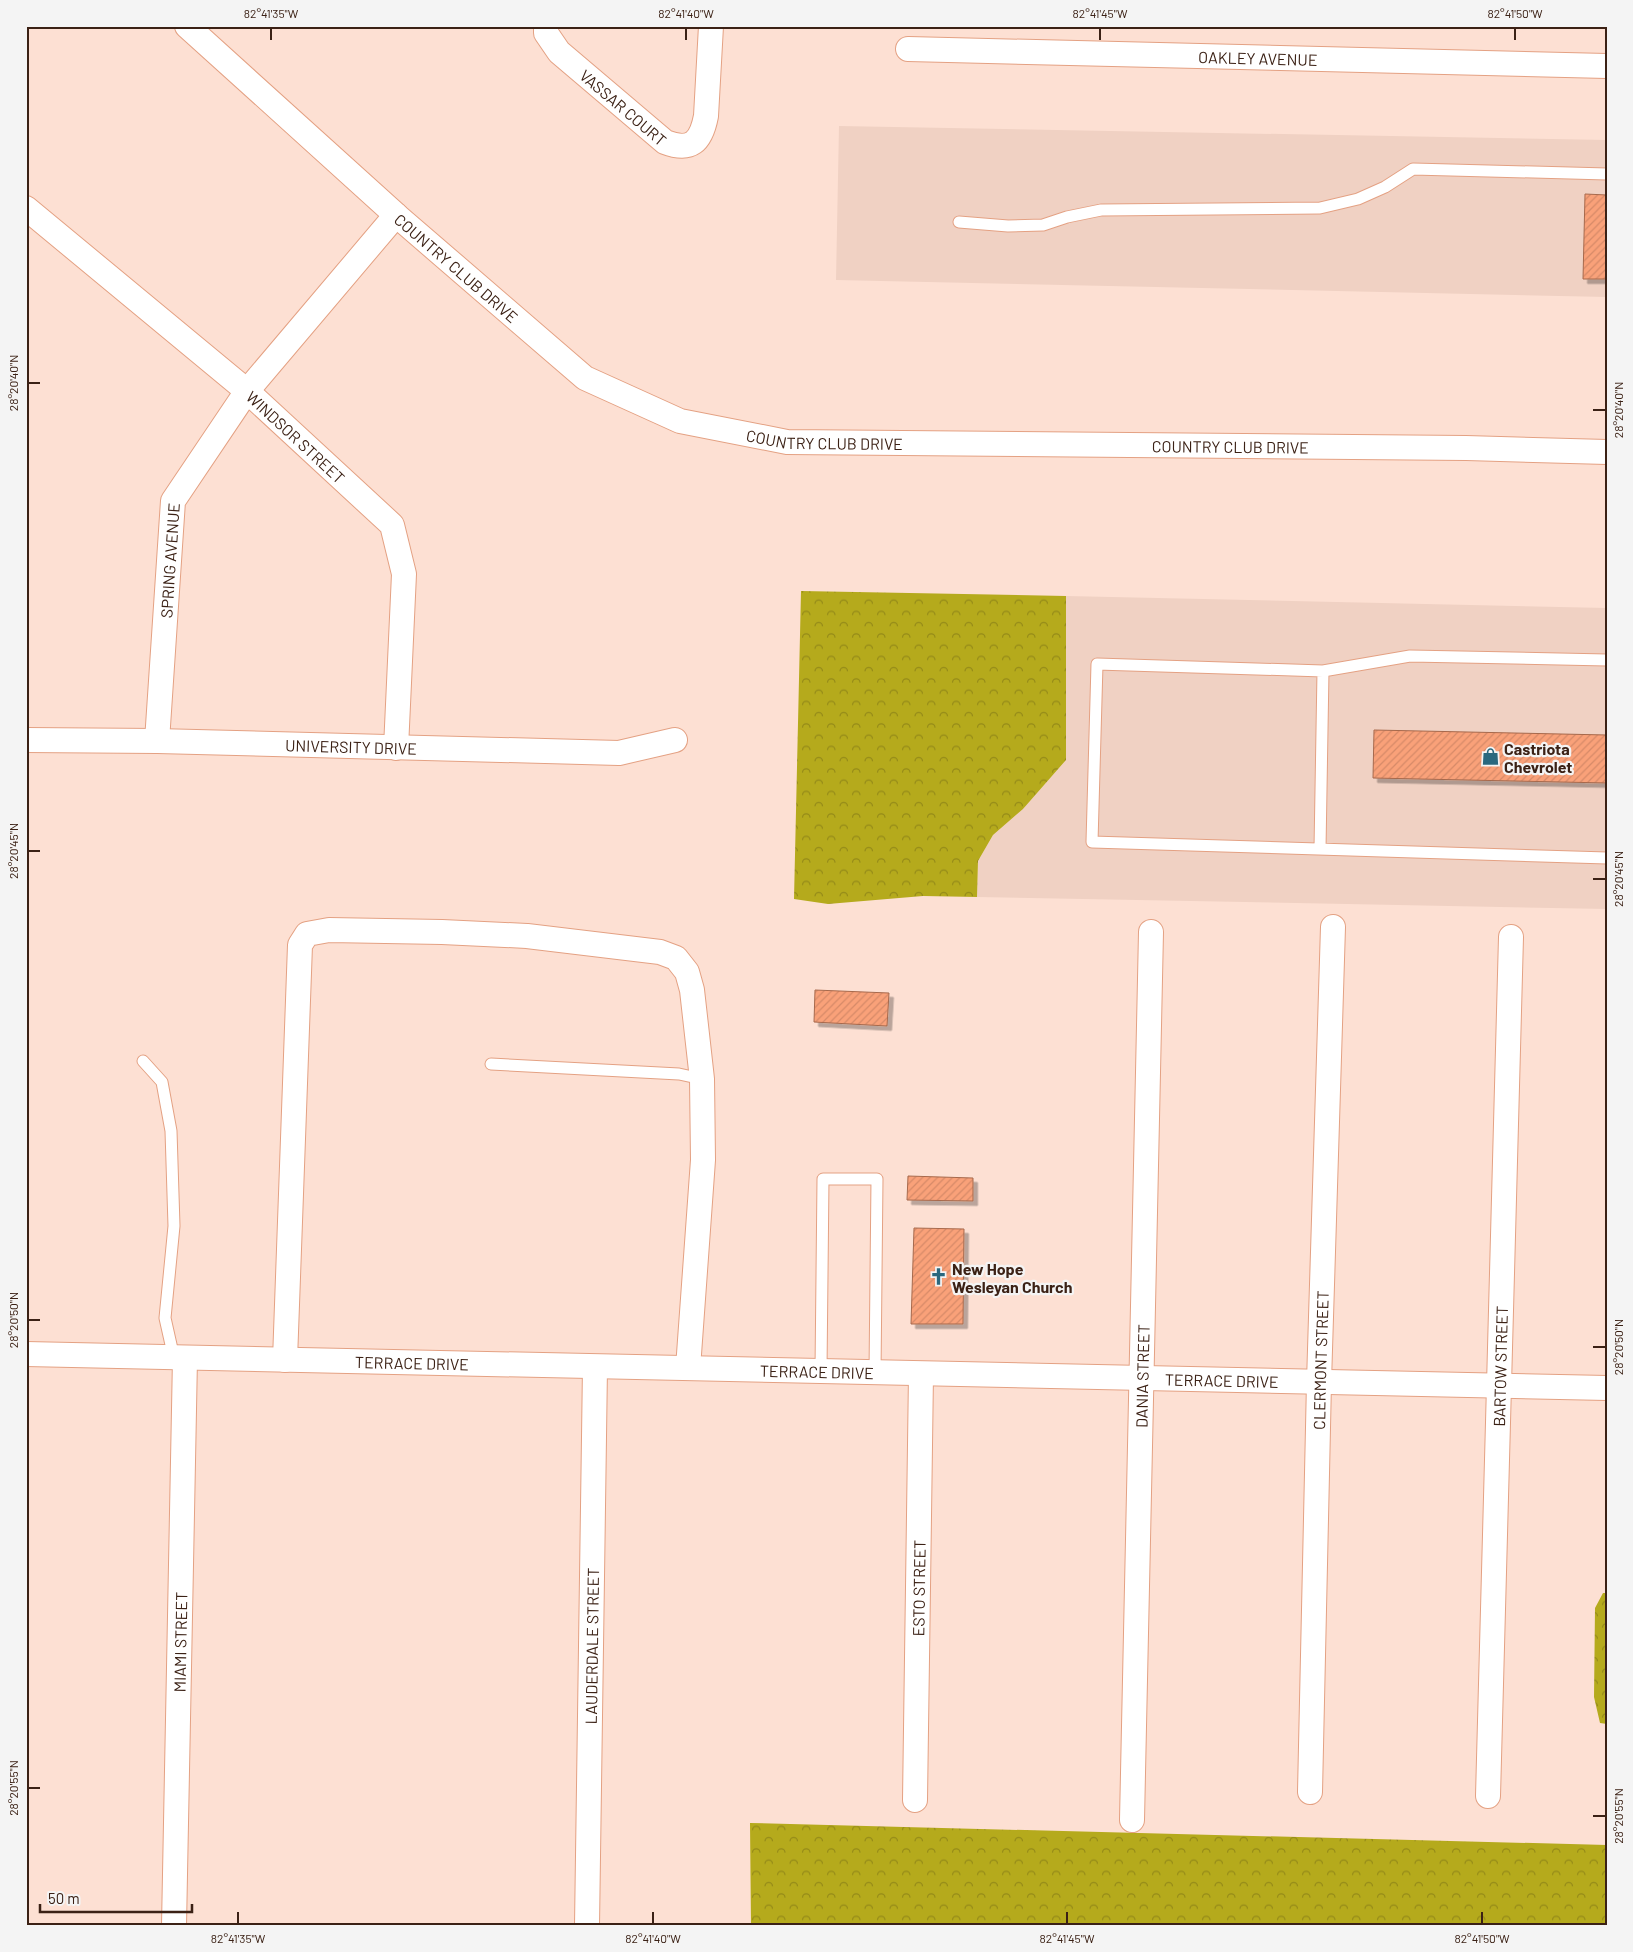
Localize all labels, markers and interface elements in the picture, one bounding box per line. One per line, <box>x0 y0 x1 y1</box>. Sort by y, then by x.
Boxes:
text: 82°41'35"W <box>244 6 299 20</box>
text: 82°41'40"W <box>658 6 714 20</box>
text: 82°41'45"W <box>1073 6 1128 20</box>
text: 82°41'50"W <box>1487 6 1543 20</box>
street label: OAKLEY AVENUE <box>1198 47 1318 68</box>
street label: VASSAR COURT <box>577 65 671 149</box>
street label: COUNTRY CLUB DRIVE <box>391 209 522 326</box>
text: 28°20'40"N <box>6 355 20 411</box>
text: 28°20'40"N <box>1611 382 1625 438</box>
street label: WINDSOR STREET <box>243 386 349 487</box>
street label: COUNTRY CLUB DRIVE <box>745 425 903 453</box>
street label: COUNTRY CLUB DRIVE <box>1152 436 1309 456</box>
street label: SPRING AVENUE <box>156 502 182 619</box>
street label: UNIVERSITY DRIVE <box>285 735 417 757</box>
place label: Castriota Chevrolet <box>1504 739 1572 776</box>
shop icon: Castriota Chevrolet <box>1480 747 1500 767</box>
text: 28°20'45"N <box>6 823 20 879</box>
text: 28°20'45"N <box>1611 851 1625 907</box>
place label: New Hope Wesleyan Church <box>952 1259 1072 1296</box>
church icon: New Hope Wesleyan Church <box>928 1267 948 1287</box>
street label: CLERMONT STREET <box>1308 1290 1331 1430</box>
text: 28°20'50"N <box>6 1292 20 1348</box>
street label: BARTOW STREET <box>1488 1305 1511 1427</box>
text: 28°20'50"N <box>1611 1319 1625 1375</box>
street label: DANIA STREET <box>1131 1324 1152 1428</box>
street label: TERRACE DRIVE <box>355 1352 469 1373</box>
street label: TERRACE DRIVE <box>760 1360 874 1382</box>
street label: TERRACE DRIVE <box>1165 1369 1279 1390</box>
street label: ESTO STREET <box>908 1540 928 1636</box>
street label: LAUDERDALE STREET <box>580 1568 602 1725</box>
street label: MIAMI STREET <box>169 1592 190 1693</box>
text: 28°20'55"N <box>6 1760 20 1816</box>
text: 28°20'55"N <box>1611 1788 1625 1844</box>
scale bar <box>40 1882 192 1914</box>
text: 50 m <box>48 1889 80 1907</box>
text: 82°41'35"W <box>211 1931 266 1945</box>
text: 82°41'40"W <box>625 1931 681 1945</box>
text: 82°41'45"W <box>1040 1931 1095 1945</box>
text: 82°41'50"W <box>1454 1931 1510 1945</box>

